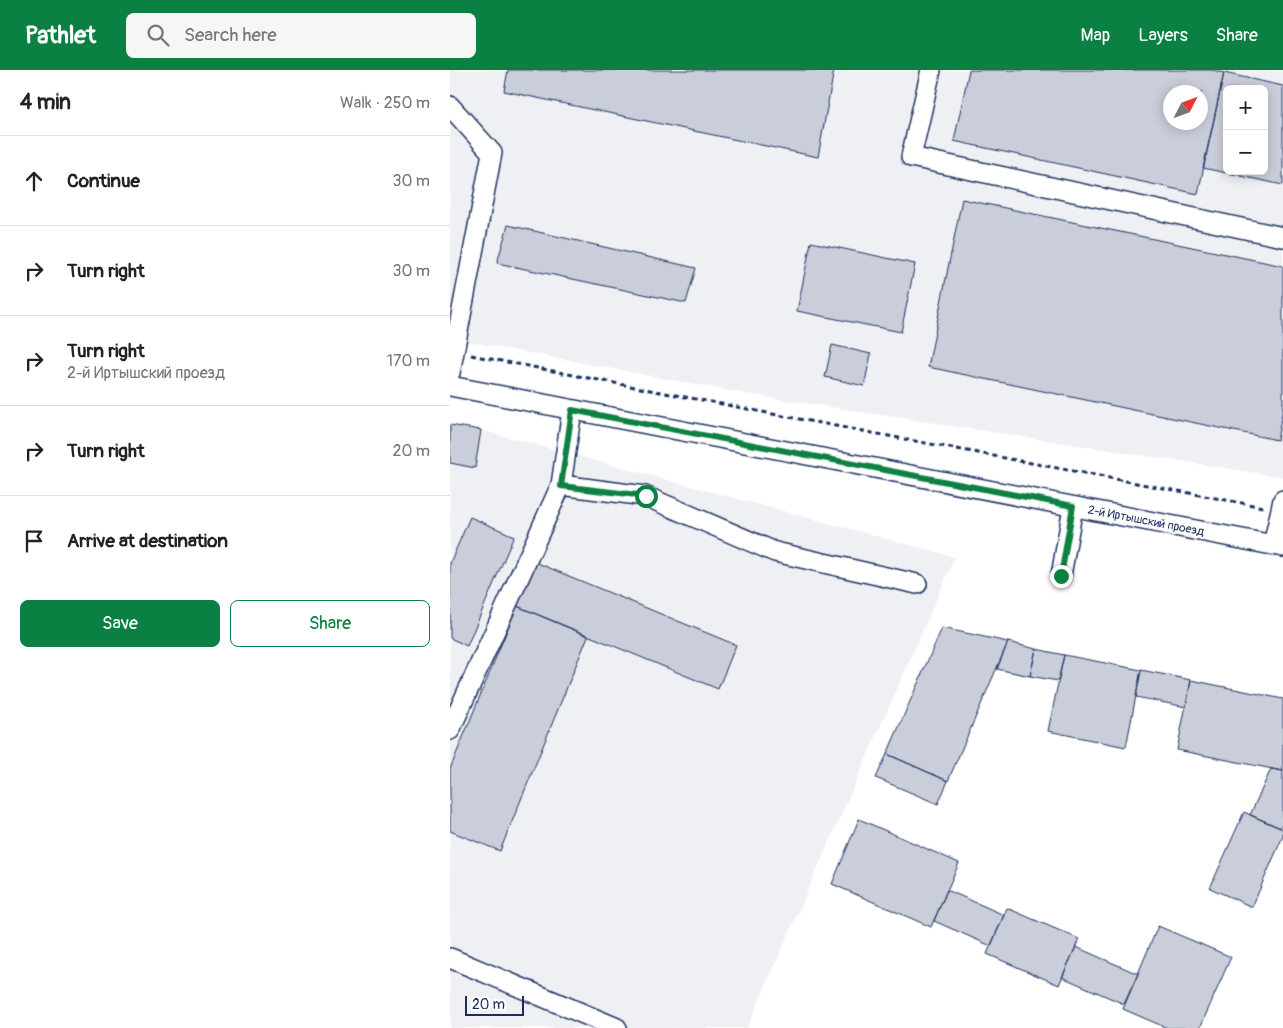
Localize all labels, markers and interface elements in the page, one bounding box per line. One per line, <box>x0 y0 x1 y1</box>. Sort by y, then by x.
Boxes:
search box <box>126 13 476 58</box>
text: Pathlet <box>25 21 96 50</box>
icon: search <box>144 21 172 49</box>
text: Search here <box>184 23 277 47</box>
text: Map <box>1081 24 1110 47</box>
text: Layers <box>1138 24 1188 47</box>
text: Share <box>1216 24 1258 47</box>
north arrow <box>1163 85 1208 130</box>
map controls <box>1223 85 1268 175</box>
button: + <box>1223 85 1268 130</box>
text: 4 min <box>20 89 71 116</box>
text: Walk · 250 m <box>340 93 430 113</box>
button: − <box>1223 130 1268 175</box>
icon: ahead <box>20 167 48 195</box>
text: Continue <box>67 169 140 193</box>
text: 30 m <box>392 171 430 191</box>
icon: right <box>20 257 48 285</box>
text: Turn right <box>67 259 145 283</box>
text: 30 m <box>392 261 430 281</box>
text: Turn right <box>67 339 145 363</box>
icon: right <box>20 347 48 375</box>
text: 170 m <box>387 351 430 371</box>
text: 2-й Иртышский проезд <box>67 363 225 383</box>
icon: right <box>20 437 48 465</box>
text: Turn right <box>67 439 145 463</box>
text: 20 m <box>392 441 430 461</box>
route start <box>635 485 658 508</box>
street label: 2-й Иртышский проезд <box>1086 502 1206 540</box>
icon: arrive <box>20 527 48 555</box>
text: Arrive at destination <box>67 529 228 553</box>
route end <box>1050 565 1073 588</box>
button: Save <box>20 600 220 647</box>
button: Share <box>230 600 430 647</box>
scale bar <box>465 993 524 1016</box>
text: 20 m <box>472 996 505 1013</box>

